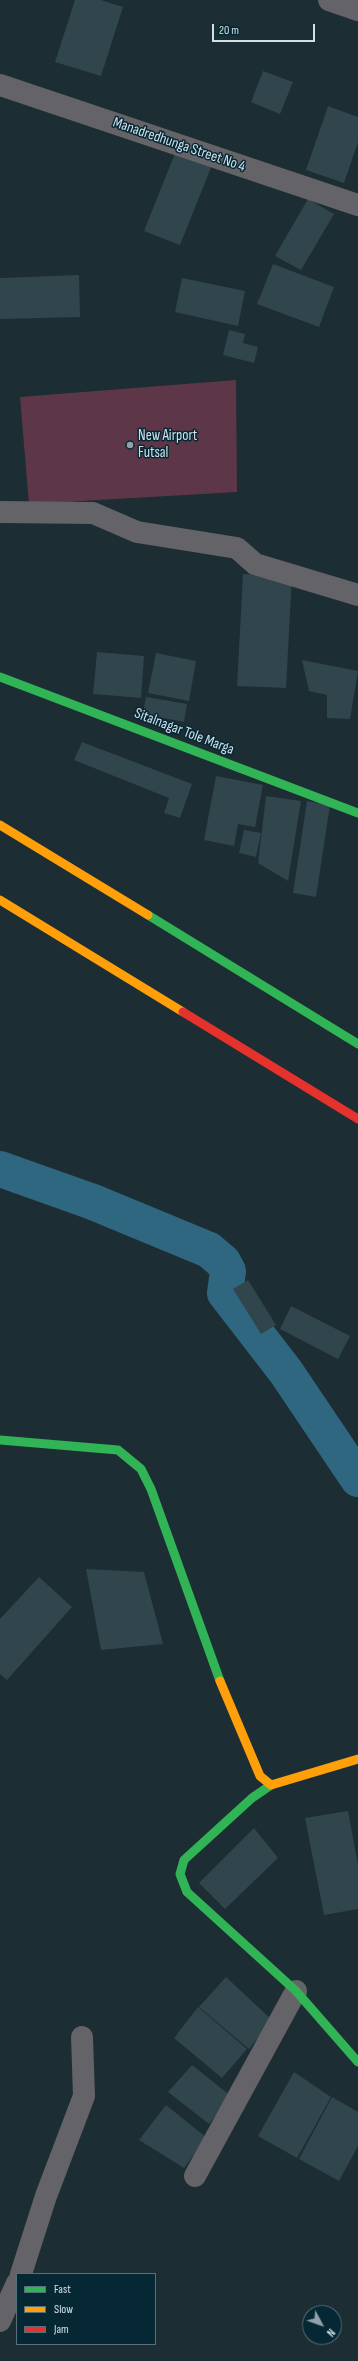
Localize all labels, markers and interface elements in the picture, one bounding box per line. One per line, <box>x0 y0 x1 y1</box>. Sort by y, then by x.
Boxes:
scale bar <box>214 16 317 42</box>
text: 20 m <box>219 23 239 38</box>
street label: Manadredhunga Street No 4 <box>110 114 248 176</box>
place label: New Airport Futsal <box>138 427 197 462</box>
marker: New Airport Futsal <box>125 440 135 450</box>
street label: Sitalnagar Tole Marga <box>132 705 236 759</box>
legend <box>16 2273 156 2345</box>
text: Fast <box>54 2282 71 2297</box>
text: Slow <box>54 2302 73 2317</box>
north arrow <box>302 2305 342 2345</box>
text: Jam <box>54 2322 69 2337</box>
text: N <box>324 2326 338 2339</box>

